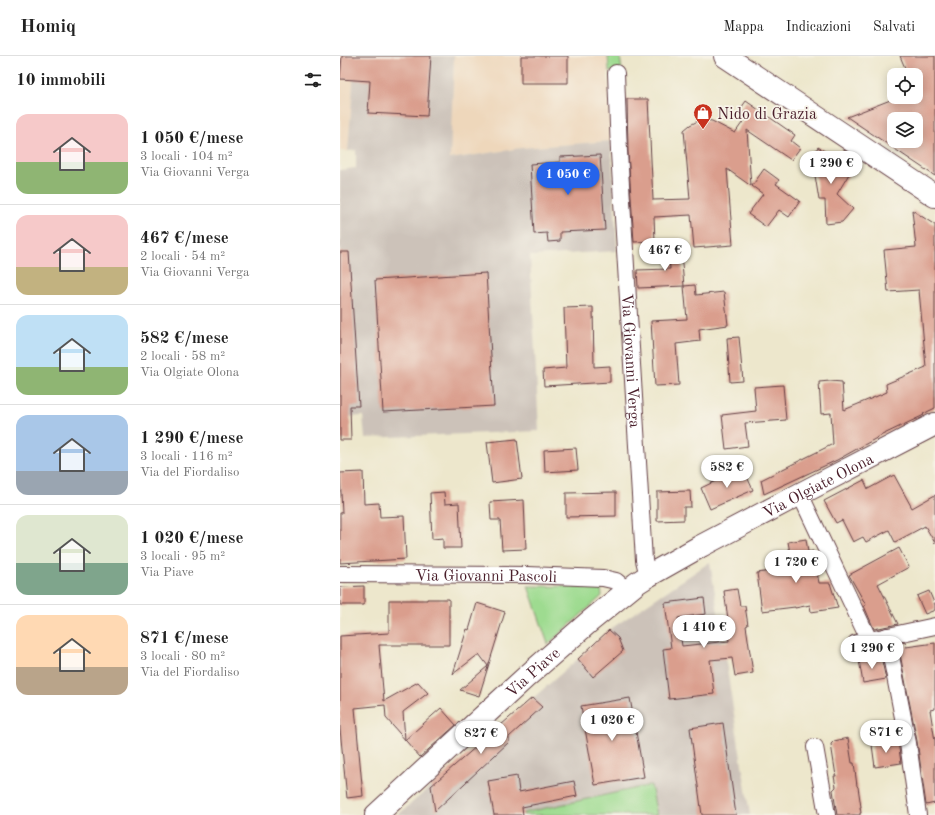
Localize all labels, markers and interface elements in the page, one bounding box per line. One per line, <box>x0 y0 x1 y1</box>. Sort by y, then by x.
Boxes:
text: Homiq <box>20 18 76 37</box>
text: Mappa <box>724 20 764 34</box>
text: Indicazioni <box>786 20 851 34</box>
text: Salvati <box>873 20 915 34</box>
map controls <box>887 68 923 148</box>
button: locate <box>887 68 923 104</box>
icon: filters <box>302 69 324 91</box>
text: 10 immobili <box>16 72 106 89</box>
shop icon: Nido di Grazia <box>692 102 714 130</box>
place label: Nido di Grazia <box>717 107 817 123</box>
button: layers <box>887 112 923 148</box>
icon: home <box>48 130 96 178</box>
text: 1 050 €/mese <box>140 130 243 147</box>
text: 3 locali · 104 m² <box>140 150 233 163</box>
pin: 1 290 € <box>794 151 868 185</box>
text: 1 290 € <box>809 157 853 170</box>
pin: 1 050 € <box>531 162 605 196</box>
text: Via Giovanni Verga <box>140 166 249 179</box>
text: 1 050 € <box>546 168 590 181</box>
text: 467 €/mese <box>140 230 229 247</box>
icon: home <box>48 231 96 279</box>
pin: 467 € <box>637 238 693 272</box>
text: 467 € <box>648 244 682 257</box>
text: 2 locali · 54 m² <box>140 250 225 263</box>
text: Via Giovanni Verga <box>140 266 249 279</box>
street label: Via Giovanni Verga <box>618 293 642 429</box>
text: 582 €/mese <box>140 330 229 347</box>
icon: home <box>48 331 96 379</box>
text: 2 locali · 58 m² <box>140 350 225 363</box>
text: Via Olgiate Olona <box>140 366 239 379</box>
text: 1 290 €/mese <box>140 430 243 447</box>
icon: home <box>48 431 96 479</box>
text: 3 locali · 116 m² <box>140 450 233 463</box>
street label: Via Olgiate Olona <box>761 451 877 522</box>
pin: 582 € <box>699 455 755 489</box>
text: 582 € <box>710 461 744 474</box>
text: Via del Fiordaliso <box>140 466 239 479</box>
text: 1 020 €/mese <box>140 530 243 547</box>
icon: home <box>48 531 96 579</box>
text: 3 locali · 95 m² <box>140 550 225 563</box>
pin: 1 720 € <box>759 550 833 584</box>
text: 1 720 € <box>774 556 818 569</box>
text: Via Piave <box>140 566 194 579</box>
street label: Via Giovanni Pascoli <box>415 568 557 586</box>
pin: 1 410 € <box>667 615 741 649</box>
text: 1 410 € <box>682 621 726 634</box>
text: 871 €/mese <box>140 630 229 647</box>
icon: home <box>48 631 96 679</box>
pin: 1 290 € <box>835 636 909 670</box>
text: 1 290 € <box>850 642 894 655</box>
street label: Via Piave <box>504 645 564 701</box>
text: 3 locali · 80 m² <box>140 650 225 663</box>
text: Via del Fiordaliso <box>140 666 239 679</box>
pin: 1 020 € <box>575 708 649 742</box>
text: 1 020 € <box>590 714 634 727</box>
pin: 871 € <box>858 720 914 754</box>
pin: 827 € <box>453 721 509 755</box>
text: 871 € <box>869 726 903 739</box>
text: 827 € <box>464 727 498 740</box>

